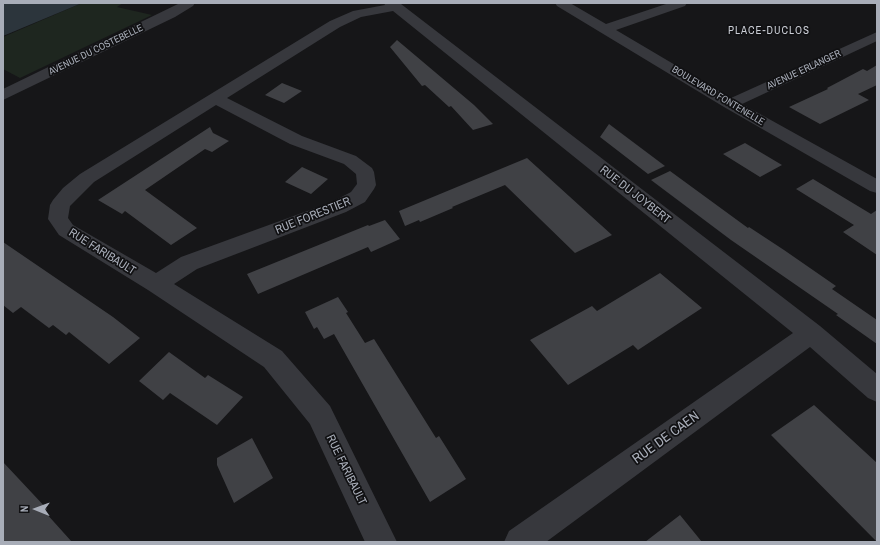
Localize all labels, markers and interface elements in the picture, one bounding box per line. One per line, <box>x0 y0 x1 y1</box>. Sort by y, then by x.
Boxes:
street label: AVENUE DU COSTEBELLE <box>47 22 145 78</box>
district label: PLACE-DUCLOS <box>728 24 810 38</box>
street label: AVENUE ERLANGER <box>765 48 843 92</box>
street label: BOULEVARD FONTENELLE <box>669 64 767 128</box>
street label: RUE DU JOYBERT <box>597 163 673 227</box>
street label: RUE FORESTIER <box>273 194 353 238</box>
street label: RUE FARIBAULT <box>66 226 138 278</box>
street label: RUE DE CAEN <box>629 408 703 468</box>
street label: RUE FARIBAULT <box>323 433 369 507</box>
north arrow <box>16 489 56 529</box>
text: N <box>17 505 31 512</box>

